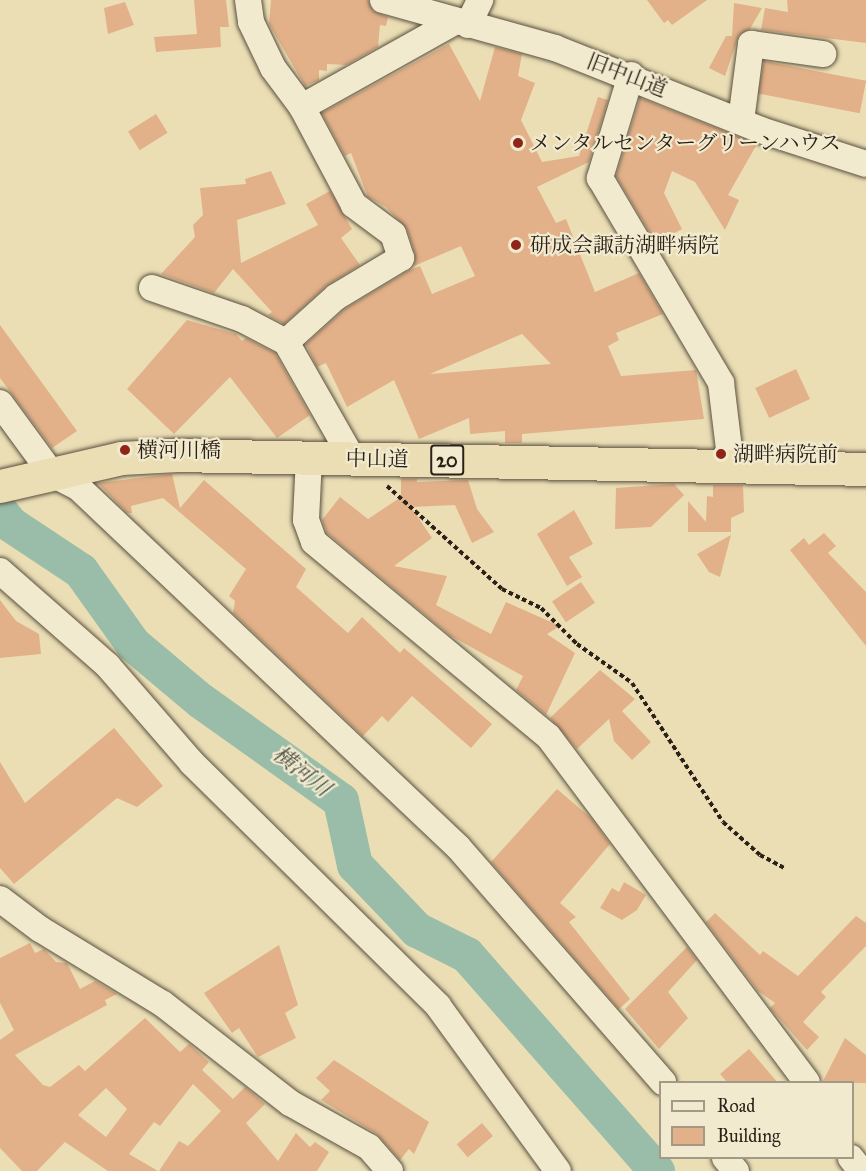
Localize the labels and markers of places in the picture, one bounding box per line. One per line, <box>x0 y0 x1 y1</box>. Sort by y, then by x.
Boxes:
place label: メンタルセンターグリーンハウス <box>530 130 845 156</box>
marker: メンタルセンターグリーンハウス <box>511 136 525 150</box>
place label: 研成会諏訪湖畔病院 <box>530 232 719 258</box>
marker: 研成会諏訪湖畔病院 <box>507 236 525 254</box>
place label: 横河川橋 <box>137 437 221 463</box>
place label: 湖畔病院前 <box>733 441 838 467</box>
marker: 横河川橋 <box>118 443 132 457</box>
marker: 湖畔病院前 <box>714 447 728 461</box>

